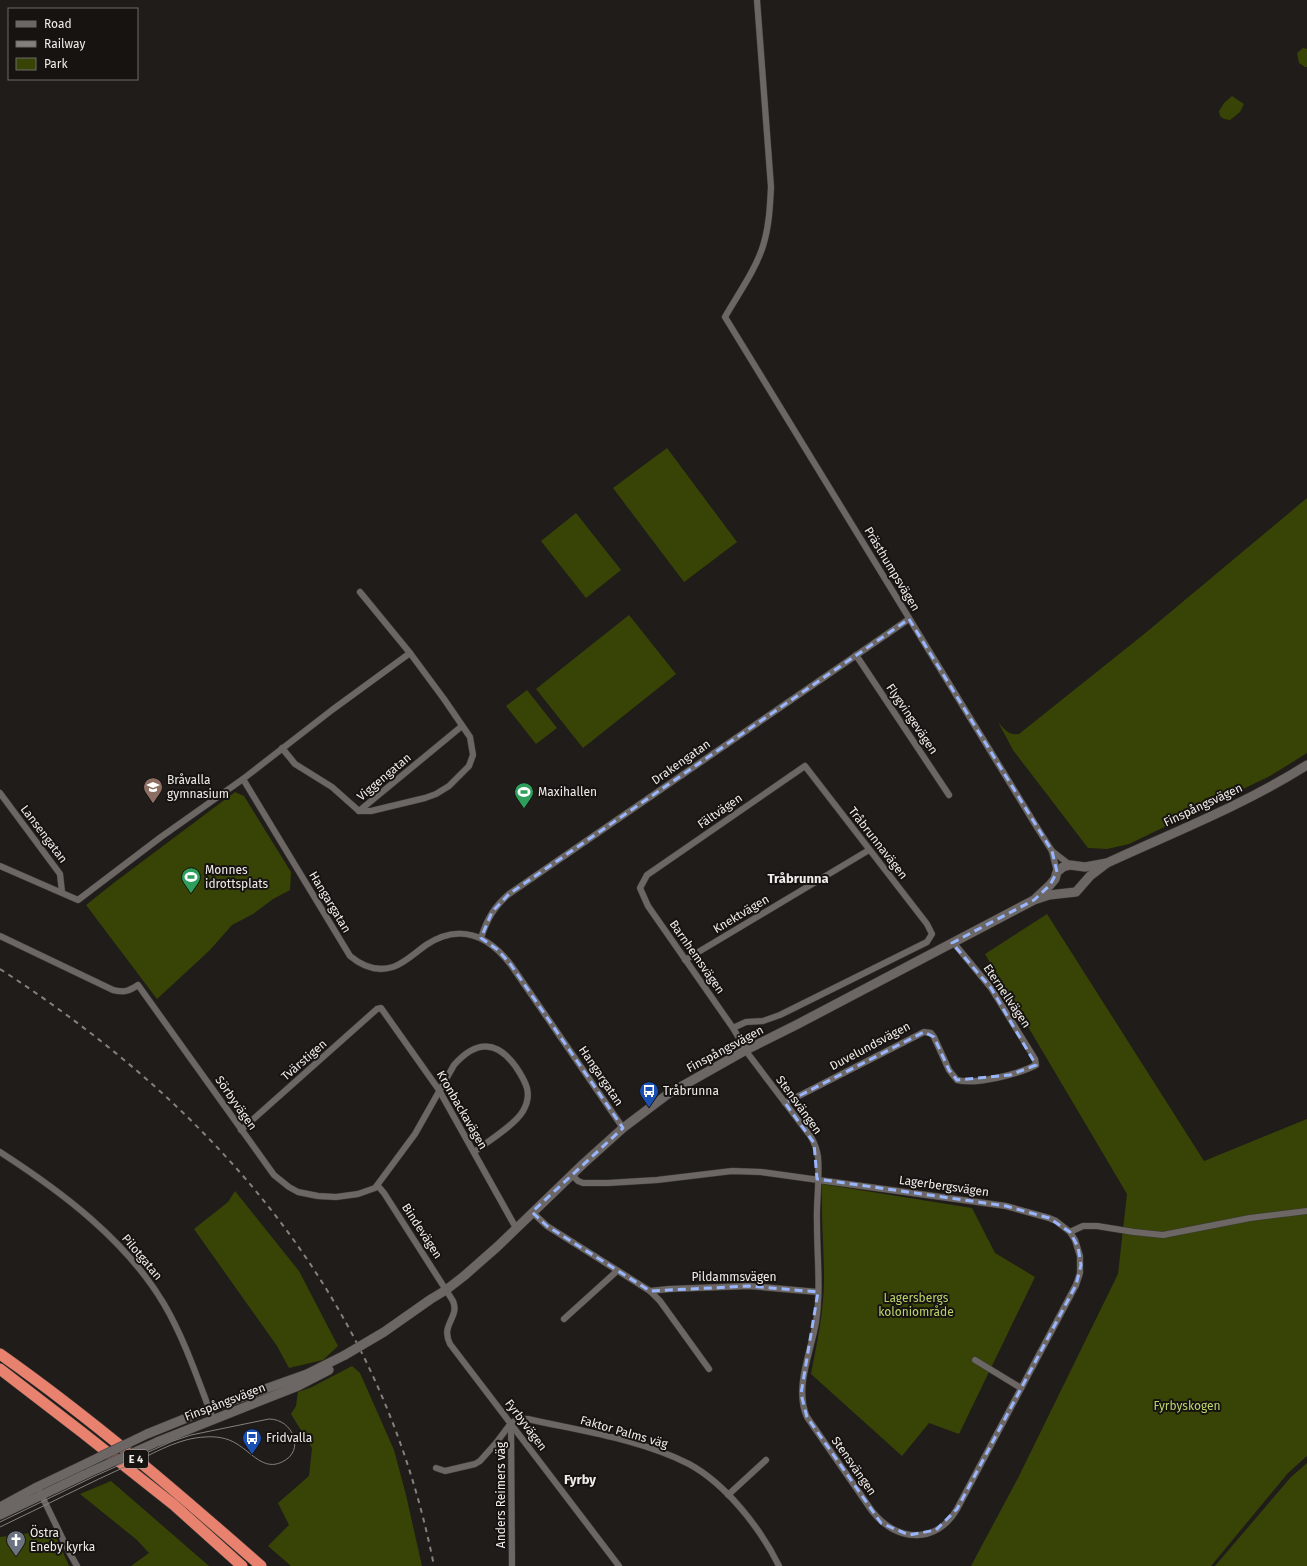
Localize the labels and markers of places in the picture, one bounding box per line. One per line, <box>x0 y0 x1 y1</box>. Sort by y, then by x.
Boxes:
place label: Bråvalla gymnasium <box>167 773 229 801</box>
school or university icon: Bråvalla gymnasium <box>142 776 164 804</box>
sports icon: Maxihallen <box>513 781 535 809</box>
place label: Maxihallen <box>538 785 597 799</box>
place label: Monnes idrottsplats <box>205 863 269 891</box>
sports icon: Monnes idrottsplats <box>180 866 202 894</box>
bus stop icon: Tråbrunna <box>638 1080 660 1108</box>
place label: Tråbrunna <box>663 1084 719 1098</box>
bus stop icon: Fridvalla <box>241 1427 263 1455</box>
place label: Fridvalla <box>266 1431 312 1445</box>
place label: Östra Eneby kyrka <box>30 1524 95 1554</box>
church icon: Östra Eneby kyrka <box>5 1529 27 1557</box>

